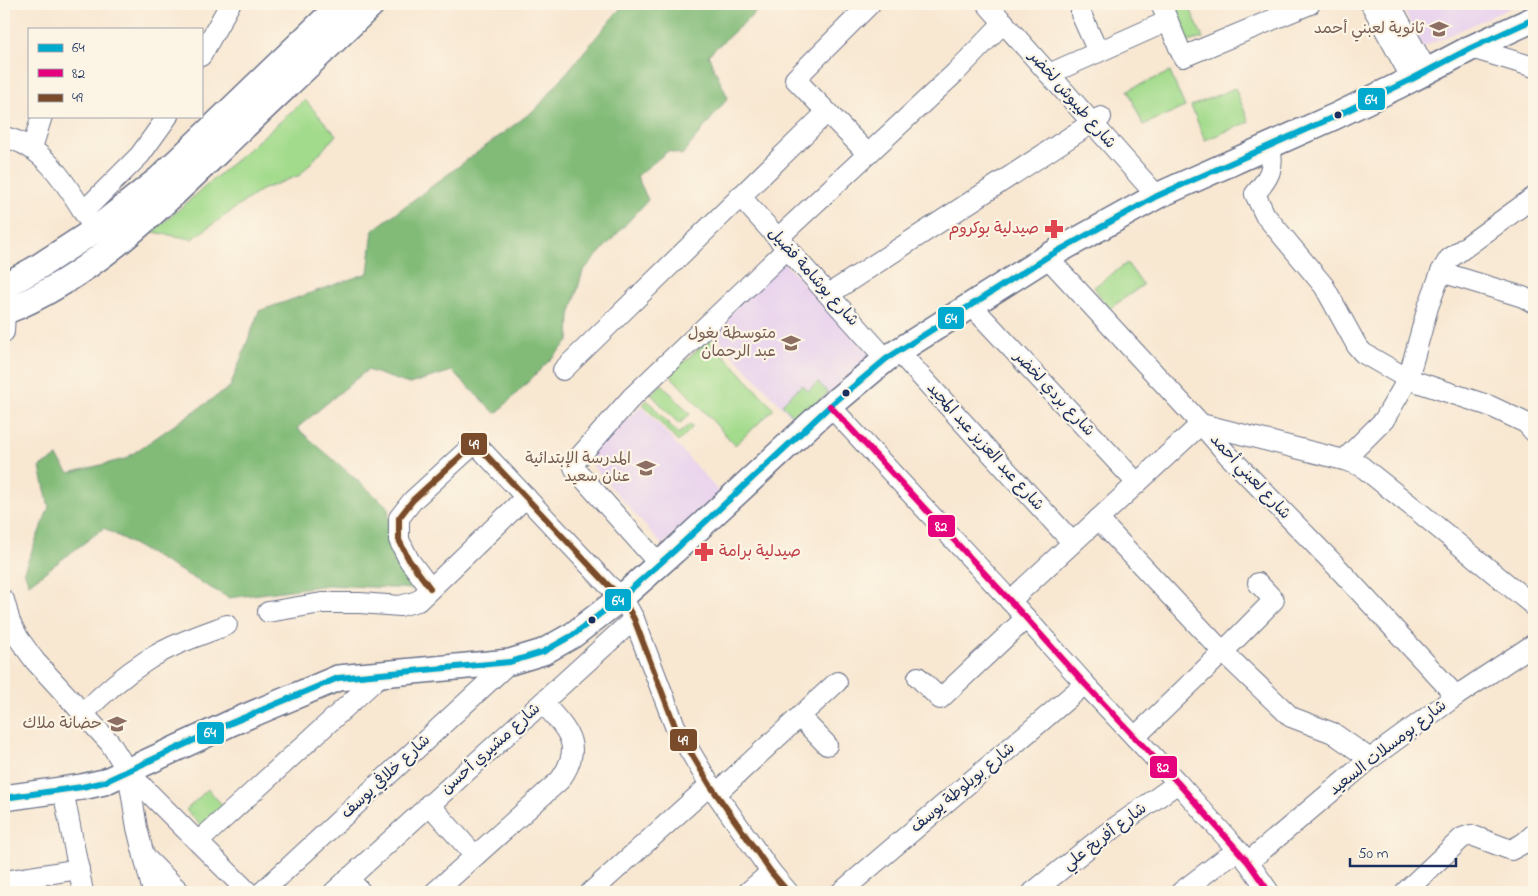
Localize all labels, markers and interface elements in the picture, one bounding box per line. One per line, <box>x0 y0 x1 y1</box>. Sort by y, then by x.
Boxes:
place label: ثانوية لعبني أحمد <box>1314 17 1425 42</box>
school or university icon: ثانوية لعبني أحمد <box>1428 18 1450 40</box>
legend <box>28 28 202 118</box>
text: 64 <box>72 37 85 59</box>
street label: شارع طيبوش لخضر <box>1021 44 1121 154</box>
text: 82 <box>72 63 86 85</box>
text: 49 <box>72 87 83 109</box>
line badge: 64 <box>1357 87 1386 111</box>
text: 64 <box>1364 90 1377 111</box>
unlabelled marker <box>1333 110 1343 120</box>
place label: صيدلية بوكروم <box>949 217 1039 241</box>
pharmacy icon: صيدلية بوكروم <box>1043 218 1065 240</box>
street label: شارع بوشامة فضيل <box>762 222 864 332</box>
line badge: 64 <box>937 306 965 330</box>
text: 64 <box>944 309 957 330</box>
place label: متوسطة بغول عبد الرحمان <box>688 322 776 364</box>
school or university icon: متوسطة بغول عبد الرحمان <box>780 332 802 354</box>
street label: شارع بردي لخضر <box>1007 344 1100 442</box>
street label: شارع عبد العزيز عبد المجيد <box>921 377 1049 517</box>
unlabelled marker <box>841 388 851 398</box>
street label: شارع لعبني أحمد <box>1203 429 1296 526</box>
line badge: 49 <box>460 432 488 456</box>
text: 49 <box>468 435 480 456</box>
place label: المدرسة الإبتدائية عنان سعيد <box>525 447 631 489</box>
school or university icon: المدرسة الإبتدائية عنان سعيد <box>635 457 657 479</box>
line badge: 82 <box>927 514 956 538</box>
text: 82 <box>934 517 947 538</box>
place label: صيدلية برامة <box>719 540 801 564</box>
pharmacy icon: صيدلية برامة <box>693 541 715 563</box>
line badge: 64 <box>604 588 632 612</box>
text: 64 <box>611 591 624 612</box>
unlabelled marker <box>587 615 597 625</box>
street label: شارع بومسلات السعيد <box>1324 694 1452 802</box>
street label: شارع مشيري أحسن <box>436 697 546 801</box>
place label: حضانة ملاك <box>22 712 102 736</box>
school or university icon: حضانة ملاك <box>106 713 128 735</box>
line badge: 64 <box>196 721 225 745</box>
text: 64 <box>203 723 216 744</box>
line badge: 49 <box>669 728 698 752</box>
street label: شارع خلافي يوسف <box>336 729 436 825</box>
text: 49 <box>677 731 689 752</box>
street label: شارع بويلوطة يوسف <box>905 737 1021 839</box>
line badge: 82 <box>1149 755 1178 779</box>
text: 82 <box>1156 758 1169 779</box>
street label: شارع أفريخ علي <box>1058 797 1153 878</box>
scale bar <box>1350 836 1457 868</box>
text: 50 m <box>1358 843 1389 865</box>

